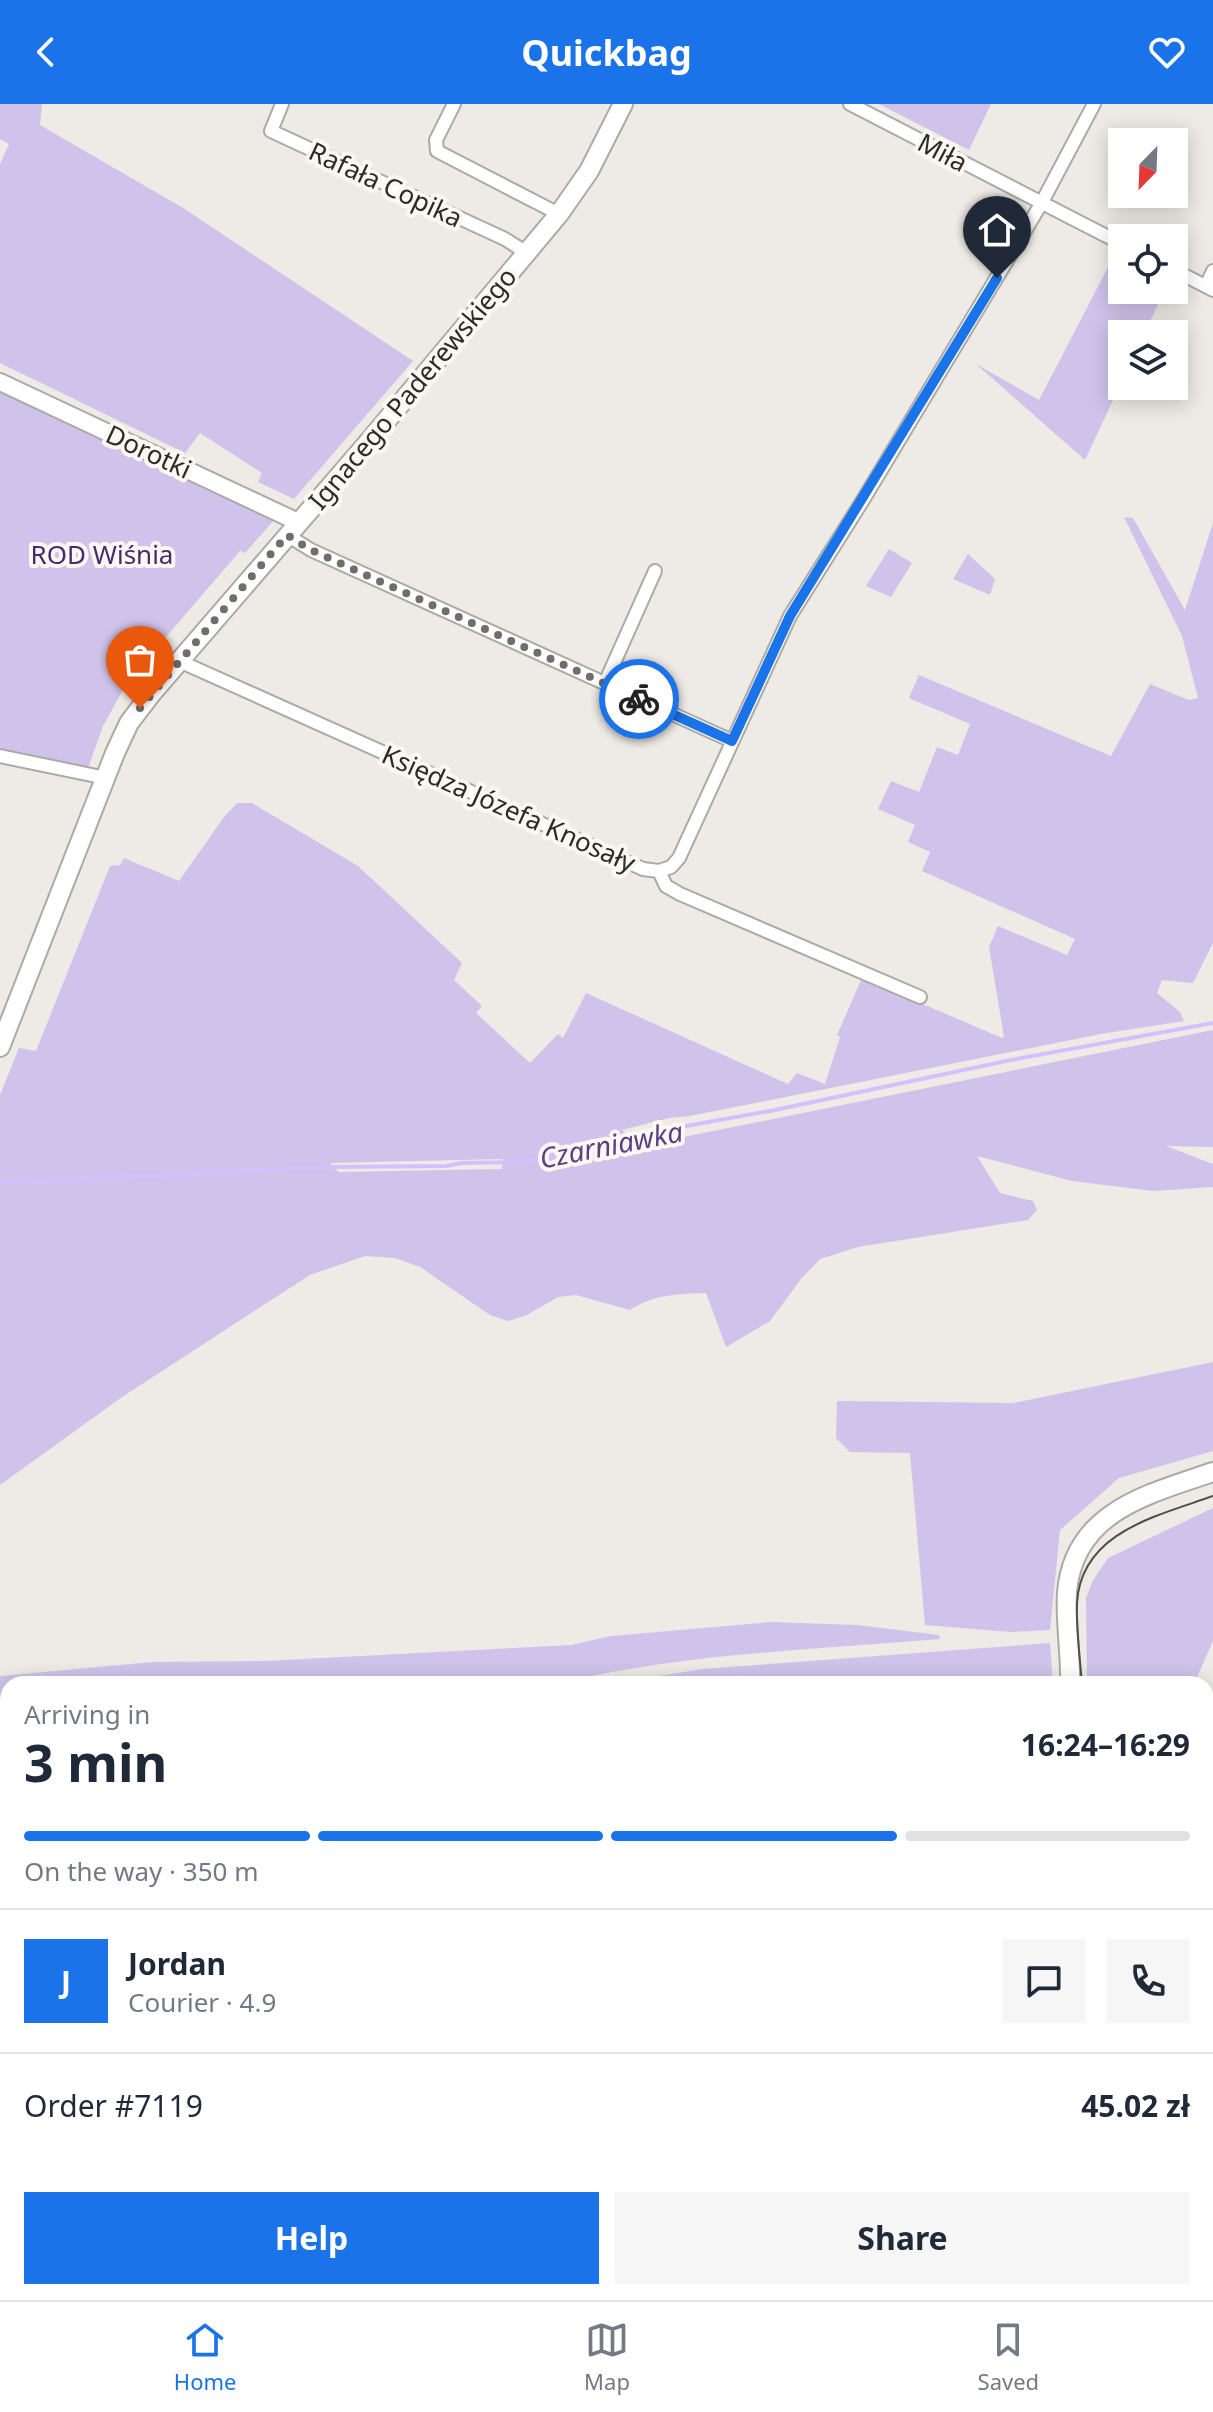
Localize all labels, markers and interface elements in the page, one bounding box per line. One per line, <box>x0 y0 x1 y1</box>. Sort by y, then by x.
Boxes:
text: Quickbag <box>521 28 692 77</box>
icon: back <box>24 30 68 74</box>
icon: heart <box>1145 30 1189 74</box>
street label: Miła <box>912 124 974 180</box>
north arrow <box>1108 128 1188 208</box>
map controls <box>1108 128 1188 400</box>
street label: Rafała Copika <box>303 133 469 235</box>
pin <box>963 196 1031 278</box>
icon: home <box>975 208 1019 252</box>
button: locate <box>1108 224 1188 304</box>
street label: Ignacego Paderewskiego <box>300 259 524 517</box>
button: layers <box>1108 320 1188 400</box>
street label: Dorotki <box>100 416 198 486</box>
park label: ROD Wiśnia <box>31 536 173 572</box>
pin <box>106 626 174 708</box>
icon: bag <box>118 638 162 682</box>
courier <box>599 659 679 739</box>
icon: bike <box>617 677 661 721</box>
street label: Księdza Józefa Knosały <box>376 736 642 880</box>
water label: Czarniawka <box>536 1111 686 1177</box>
text: Arriving in <box>24 1696 150 1732</box>
text: 16:24–16:29 <box>1021 1724 1190 1765</box>
text: 3 min <box>24 1726 167 1797</box>
text: On the way · 350 m <box>24 1853 258 1889</box>
button: chat <box>1002 1939 1086 2023</box>
button: phone <box>1106 1939 1190 2023</box>
text: Jordan <box>128 1943 226 1984</box>
text: J <box>61 1961 71 2002</box>
text: Courier · 4.9 <box>128 1984 276 2020</box>
text: Order #7119 <box>24 2085 203 2126</box>
text: 45.02 zł <box>1081 2085 1190 2126</box>
button: Help <box>24 2192 599 2284</box>
button: Share <box>615 2192 1190 2284</box>
tab: Home <box>174 2318 236 2396</box>
tab: Map <box>584 2318 630 2396</box>
tab: Saved <box>978 2318 1039 2396</box>

